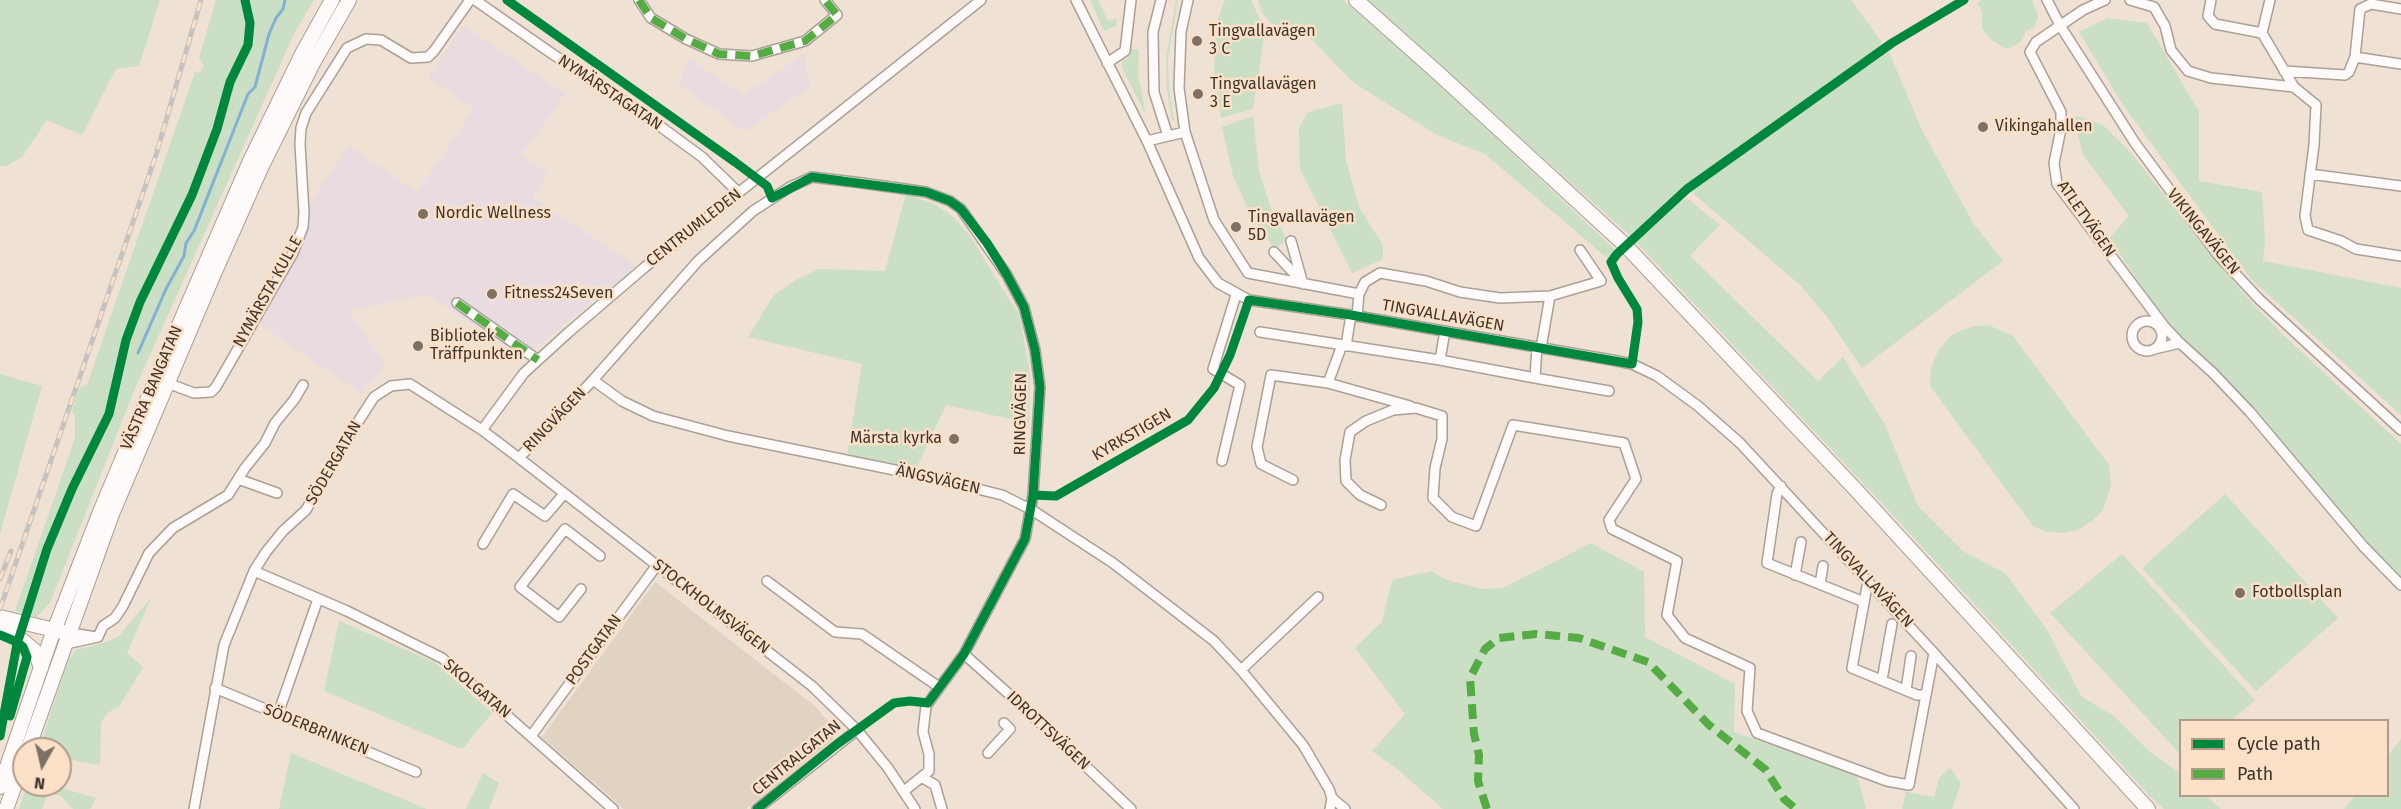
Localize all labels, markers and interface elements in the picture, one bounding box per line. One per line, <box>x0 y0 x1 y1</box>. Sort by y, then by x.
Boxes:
place label: Tingvallavägen 3 C <box>1209 22 1316 60</box>
marker: Tingvallavägen 3 C <box>1190 34 1204 48</box>
street label: NYMÄRSTAGATAN <box>554 51 666 135</box>
place label: Tingvallavägen 3 E <box>1210 75 1317 113</box>
marker: Tingvallavägen 3 E <box>1191 87 1205 101</box>
place label: Vikingahallen <box>1995 117 2093 137</box>
marker: Vikingahallen <box>1976 120 1990 134</box>
street label: ATLETVÄGEN <box>2053 177 2119 261</box>
street label: CENTRUMLEDEN <box>643 185 745 271</box>
street label: VIKINGAVÄGEN <box>2163 185 2243 279</box>
place label: Nordic Wellness <box>435 204 551 224</box>
marker: Nordic Wellness <box>416 207 430 221</box>
place label: Tingvallavägen 5D <box>1248 208 1355 246</box>
marker: Tingvallavägen 5D <box>1229 220 1243 234</box>
street label: NYMÄRSTA KULLE <box>229 233 307 351</box>
place label: Fitness24Seven <box>504 284 613 304</box>
marker: Fitness24Seven <box>485 287 499 301</box>
street label: TINGVALLAVÄGEN <box>1380 296 1506 336</box>
street label: VÄSTRA BANGATAN <box>117 323 187 453</box>
place label: Bibliotek Träffpunkten <box>430 327 523 365</box>
marker: Bibliotek Träffpunkten <box>411 339 425 353</box>
street label: RINGVÄGEN <box>1011 372 1031 456</box>
street label: RINGVÄGEN <box>519 384 591 456</box>
street label: KYRKSTIGEN <box>1089 405 1175 465</box>
street label: SÖDERGATAN <box>302 417 366 509</box>
place label: Märsta kyrka <box>850 429 942 449</box>
marker: Märsta kyrka <box>947 432 961 446</box>
street label: ÄNGSVÄGEN <box>894 461 982 499</box>
street label: TINGVALLAVÄGEN <box>1819 528 1917 632</box>
street label: STOCKHOLMSVÄGEN <box>649 555 773 659</box>
place label: Fotbollsplan <box>2252 583 2342 603</box>
marker: Fotbollsplan <box>2233 586 2247 600</box>
street label: POSTGATAN <box>562 611 626 689</box>
street label: SKOLGATAN <box>439 655 515 723</box>
street label: IDROTTSVÄGEN <box>1002 688 1094 774</box>
street label: SÖDERBRINKEN <box>260 700 372 760</box>
street label: CENTRALGATAN <box>749 716 845 800</box>
legend <box>2179 719 2389 797</box>
text: Cycle path <box>2237 733 2321 755</box>
north arrow <box>12 737 72 797</box>
text: Path <box>2237 763 2273 785</box>
text: N <box>33 773 46 793</box>

